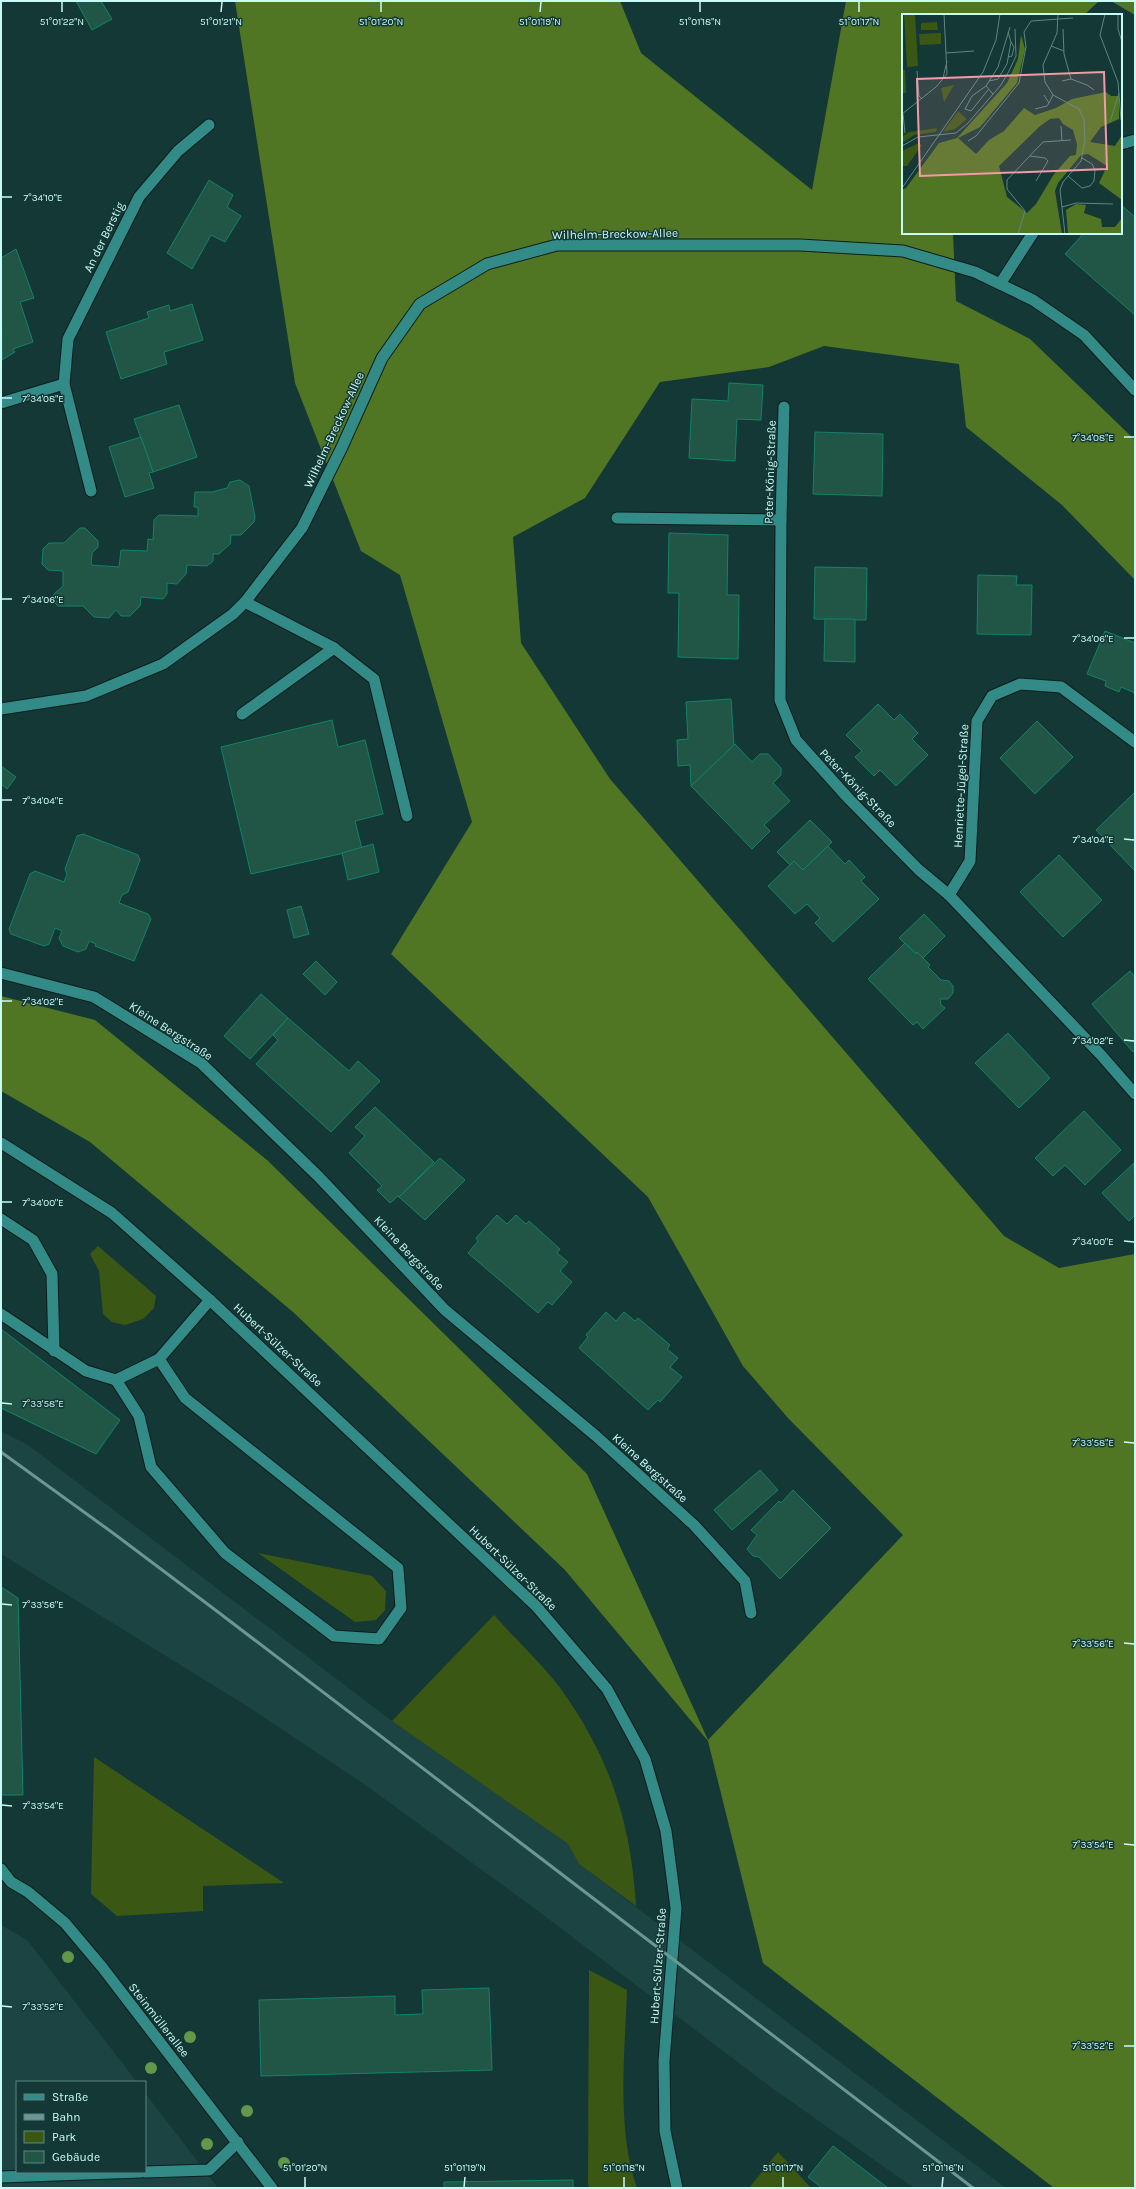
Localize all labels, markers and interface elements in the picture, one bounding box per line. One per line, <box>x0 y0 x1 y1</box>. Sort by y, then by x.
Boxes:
inset map <box>902 14 1122 234</box>
text: 51°01'22"N <box>40 16 84 28</box>
text: 51°01'21"N <box>200 16 242 28</box>
text: 51°01'20"N <box>359 16 403 28</box>
text: 51°01'19"N <box>519 16 561 28</box>
text: 51°01'18"N <box>679 16 721 28</box>
text: 51°01'17"N <box>839 16 879 28</box>
text: 7°34'10"E <box>24 192 62 204</box>
street label: An der Berstig <box>81 199 127 274</box>
street label: Wilhelm-Breckow-Allee <box>552 226 678 242</box>
street label: Wilhelm-Breckow-Allee <box>301 370 367 490</box>
text: 7°34'08"E <box>22 393 64 405</box>
street label: Peter-König-Straße <box>761 420 779 524</box>
text: 7°34'08"E <box>1072 432 1114 444</box>
text: 7°34'06"E <box>22 594 64 606</box>
text: 7°34'06"E <box>1072 633 1114 645</box>
street label: Henriette-Jügel-Straße <box>951 724 971 848</box>
street label: Peter-König-Straße <box>817 746 899 830</box>
text: 7°34'04"E <box>22 795 64 807</box>
text: 7°34'04"E <box>1072 834 1114 846</box>
text: 7°34'02"E <box>22 996 64 1008</box>
street label: Kleine Bergstraße <box>127 999 215 1063</box>
text: 7°34'02"E <box>1072 1035 1114 1047</box>
text: 7°34'00"E <box>22 1197 64 1209</box>
street label: Kleine Bergstraße <box>371 1213 447 1293</box>
text: 7°34'00"E <box>1072 1236 1114 1248</box>
street label: Hubert-Sülzer-Straße <box>231 1300 325 1390</box>
text: 7°33'58"E <box>22 1398 64 1410</box>
street label: Kleine Bergstraße <box>609 1431 691 1505</box>
text: 7°33'58"E <box>1072 1437 1114 1449</box>
street label: Hubert-Sülzer-Straße <box>466 1523 560 1613</box>
text: 7°33'56"E <box>22 1599 64 1611</box>
text: 7°33'56"E <box>1072 1638 1114 1650</box>
text: 7°33'54"E <box>22 1800 64 1812</box>
text: 7°33'54"E <box>1072 1839 1114 1851</box>
street label: Hubert-Sülzer-Straße <box>647 1908 669 2024</box>
street label: Steinmüllerallee <box>126 1980 192 2060</box>
text: 7°33'52"E <box>22 2001 64 2013</box>
text: 7°33'52"E <box>1072 2040 1114 2052</box>
legend <box>16 2081 146 2173</box>
text: Straße <box>52 2090 88 2104</box>
text: Bahn <box>52 2110 81 2124</box>
text: Park <box>52 2130 77 2144</box>
text: Gebäude <box>52 2150 100 2164</box>
text: 51°01'20"N <box>283 2162 327 2174</box>
text: 51°01'19"N <box>444 2162 486 2174</box>
text: 51°01'18"N <box>603 2162 645 2174</box>
text: 51°01'17"N <box>763 2162 803 2174</box>
text: 51°01'16"N <box>922 2162 964 2174</box>

